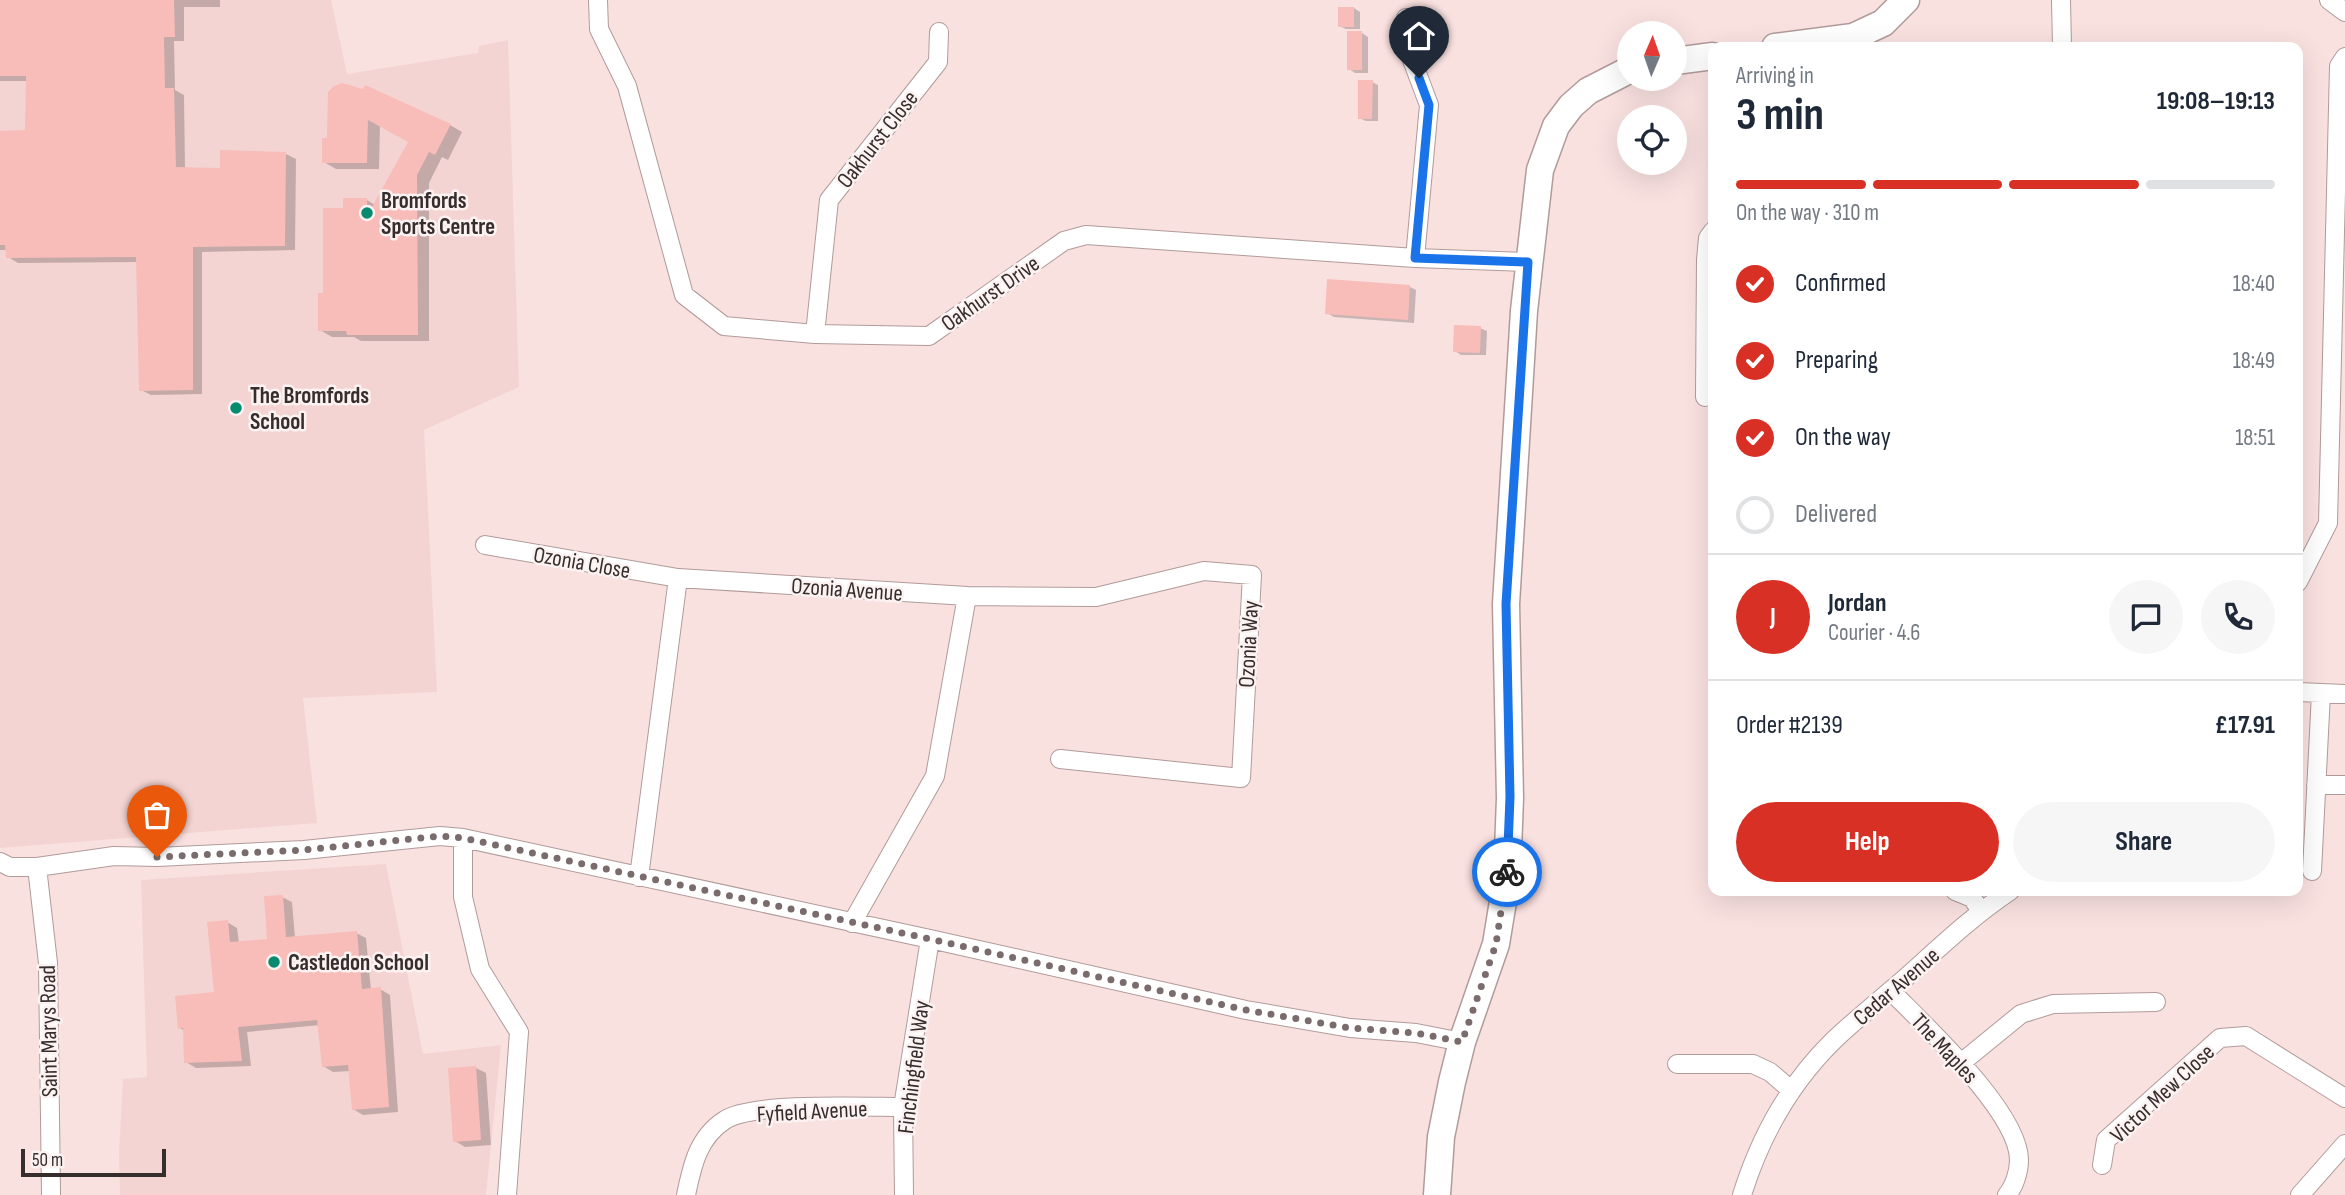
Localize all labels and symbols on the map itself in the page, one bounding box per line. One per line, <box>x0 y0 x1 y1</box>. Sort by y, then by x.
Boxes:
pin <box>1389 6 1449 78</box>
north arrow <box>1617 21 1687 91</box>
street label: Oakhurst Close <box>831 85 924 194</box>
place label: Bromfords Sports Centre <box>381 187 495 241</box>
marker: Bromfords Sports Centre <box>359 205 375 221</box>
street label: Oakhurst Drive <box>936 250 1045 338</box>
place label: The Bromfords School <box>250 382 369 436</box>
marker: The Bromfords School <box>228 400 244 416</box>
street label: Ozonia Close <box>531 541 632 585</box>
street label: Ozonia Avenue <box>790 572 904 608</box>
street label: Ozonia Way <box>1233 600 1265 688</box>
pin <box>127 785 187 857</box>
courier <box>1472 837 1542 907</box>
street label: Cedar Avenue <box>1848 942 1946 1032</box>
place label: Castledon School <box>288 949 429 977</box>
marker: Castledon School <box>266 954 282 970</box>
street label: Saint Marys Road <box>34 965 64 1097</box>
street label: Finchingfield Way <box>892 999 936 1135</box>
street label: The Maples <box>1905 1008 1984 1090</box>
street label: Victor Mew Close <box>2105 1038 2221 1149</box>
street label: Fyfield Avenue <box>756 1095 868 1129</box>
scale bar <box>21 1146 166 1178</box>

